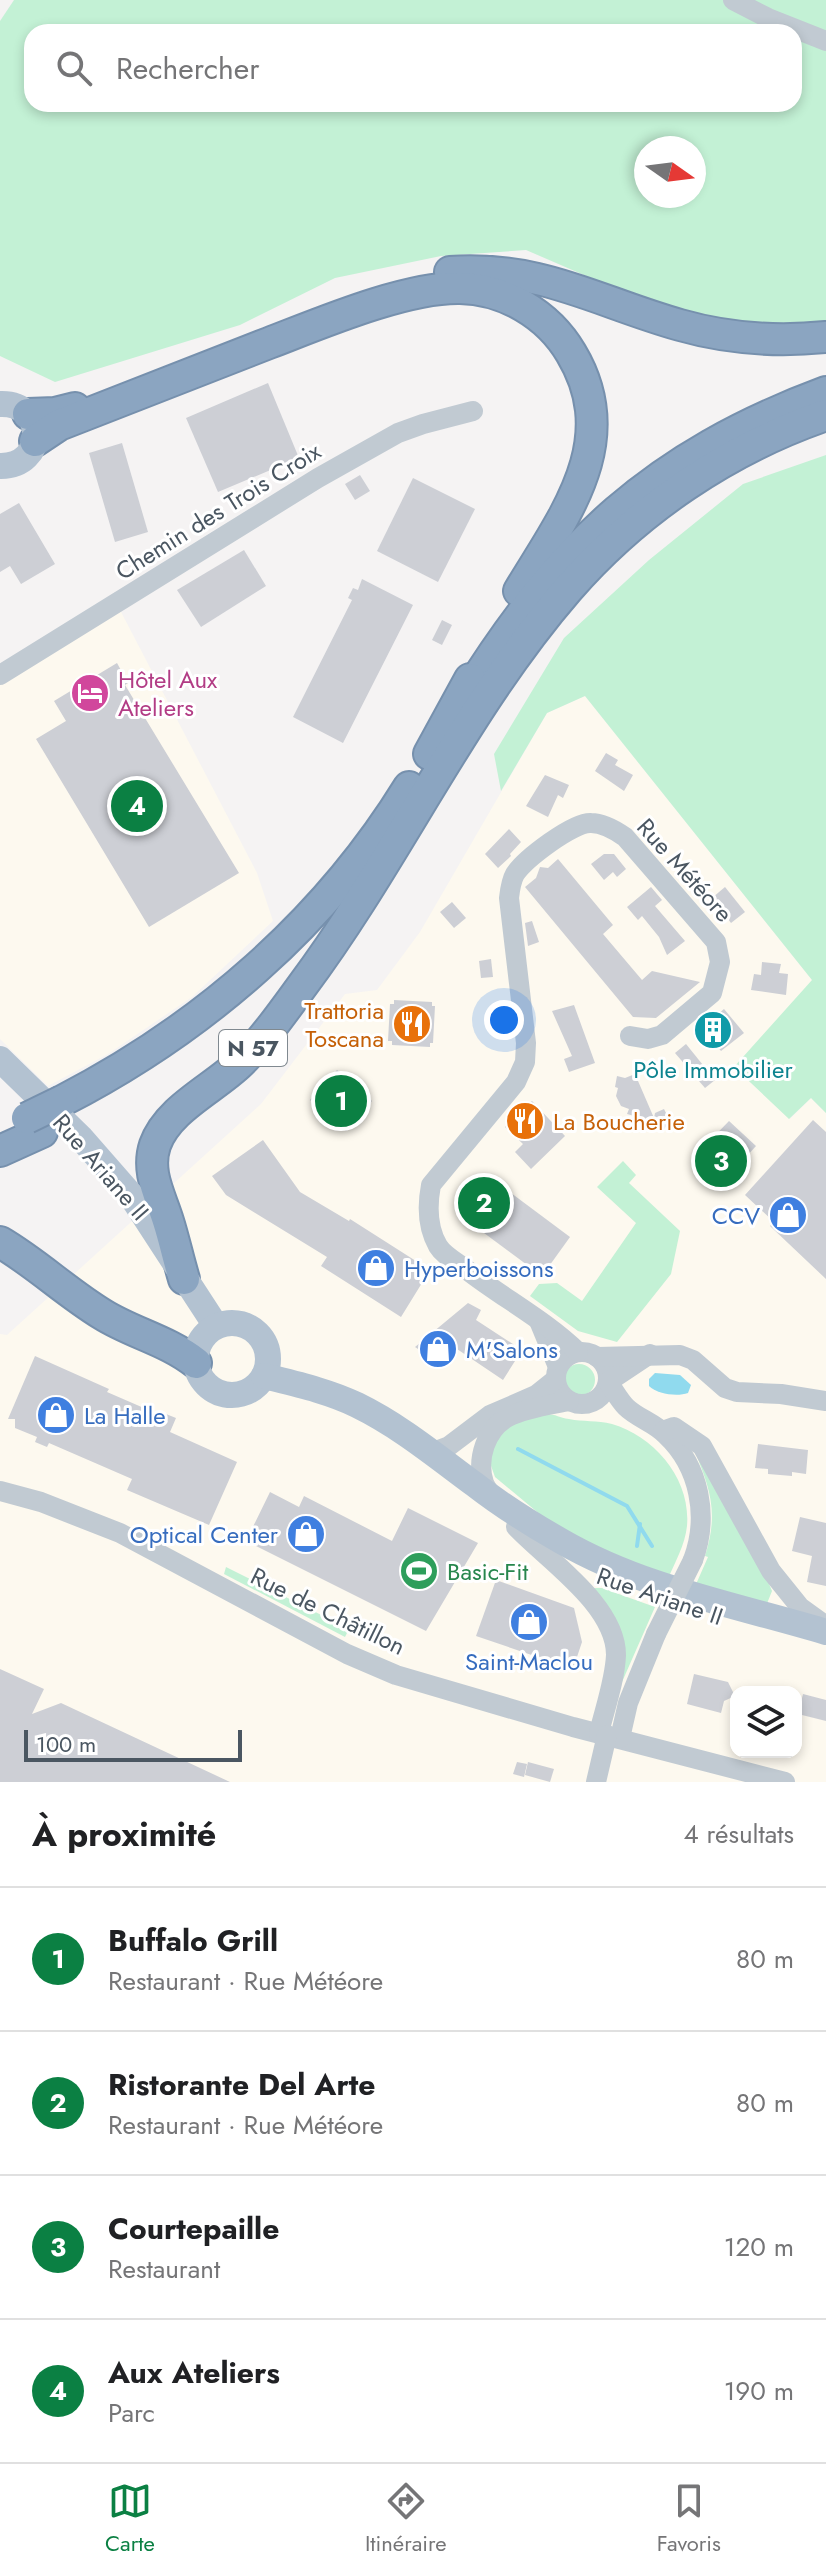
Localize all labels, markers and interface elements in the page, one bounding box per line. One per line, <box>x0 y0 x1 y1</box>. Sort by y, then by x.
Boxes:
search box <box>24 24 802 112</box>
icon: search <box>52 46 96 90</box>
text: Rechercher <box>116 47 259 90</box>
north arrow <box>634 136 706 208</box>
street label: Chemin des Trois Croix <box>109 433 328 588</box>
place label: Hôtel Aux Ateliers <box>118 662 218 725</box>
hotel icon: Hôtel Aux Ateliers <box>69 672 111 714</box>
pin: 4 <box>111 776 163 836</box>
street label: Rue Météore <box>629 810 741 930</box>
place label: Trattoria Toscana <box>304 993 384 1056</box>
your location <box>484 1000 524 1040</box>
restaurant icon: Trattoria Toscana <box>391 1003 433 1045</box>
building icon: Pôle Immobilier <box>692 1009 734 1051</box>
road number: N 57 <box>219 1030 287 1066</box>
place label: Pôle Immobilier <box>633 1052 793 1087</box>
pin: 1 <box>315 1071 367 1131</box>
restaurant icon: La Boucherie <box>504 1100 546 1142</box>
place label: La Boucherie <box>553 1104 685 1139</box>
street label: Rue Ariane II <box>45 1106 157 1228</box>
pin: 3 <box>695 1131 747 1191</box>
pin: 2 <box>458 1173 510 1233</box>
shop icon: CCV <box>767 1194 809 1236</box>
place label: CCV <box>712 1198 760 1233</box>
shop icon: Hyperboissons <box>355 1247 397 1289</box>
place label: Hyperboissons <box>404 1251 554 1286</box>
shop icon: M'Salons <box>417 1328 459 1370</box>
place label: M'Salons <box>466 1332 558 1367</box>
shop icon: La Halle <box>35 1394 77 1436</box>
place label: La Halle <box>84 1398 166 1433</box>
shop icon: Optical Center <box>285 1513 327 1555</box>
place label: Optical Center <box>130 1517 279 1552</box>
sports icon: Basic-Fit <box>398 1550 440 1592</box>
place label: Basic-Fit <box>447 1554 529 1589</box>
street label: Rue de Châtillon <box>245 1558 411 1664</box>
street label: Rue Ariane II <box>592 1558 728 1634</box>
shop icon: Saint-Maclou <box>508 1601 550 1643</box>
place label: Saint-Maclou <box>465 1644 593 1679</box>
map controls <box>730 1686 802 1758</box>
button: layers <box>730 1686 802 1758</box>
scale bar <box>24 1726 242 1762</box>
text: 100 m <box>36 1728 96 1760</box>
text: À proximité <box>32 1810 216 1859</box>
text: 4 résultats <box>684 1815 794 1853</box>
text: Buffalo Grill <box>108 1919 278 1962</box>
text: 1 <box>51 1940 65 1978</box>
text: 80 m <box>736 1940 794 1978</box>
text: Restaurant · Rue Météore <box>108 1962 383 2000</box>
text: Ristorante Del Arte <box>108 2063 375 2106</box>
text: 2 <box>49 2084 67 2122</box>
text: 80 m <box>736 2084 794 2122</box>
text: Restaurant · Rue Météore <box>108 2106 383 2144</box>
text: Courtepaille <box>108 2207 279 2250</box>
text: 3 <box>50 2228 66 2266</box>
text: 120 m <box>724 2228 794 2266</box>
text: Restaurant <box>108 2250 220 2288</box>
text: Aux Ateliers <box>108 2351 280 2394</box>
text: 4 <box>49 2372 67 2410</box>
text: 190 m <box>724 2372 794 2410</box>
text: Parc <box>108 2394 155 2432</box>
tab: Carte <box>105 2479 155 2559</box>
tab: Itinéraire <box>365 2479 447 2559</box>
tab: Favoris <box>657 2479 721 2559</box>

